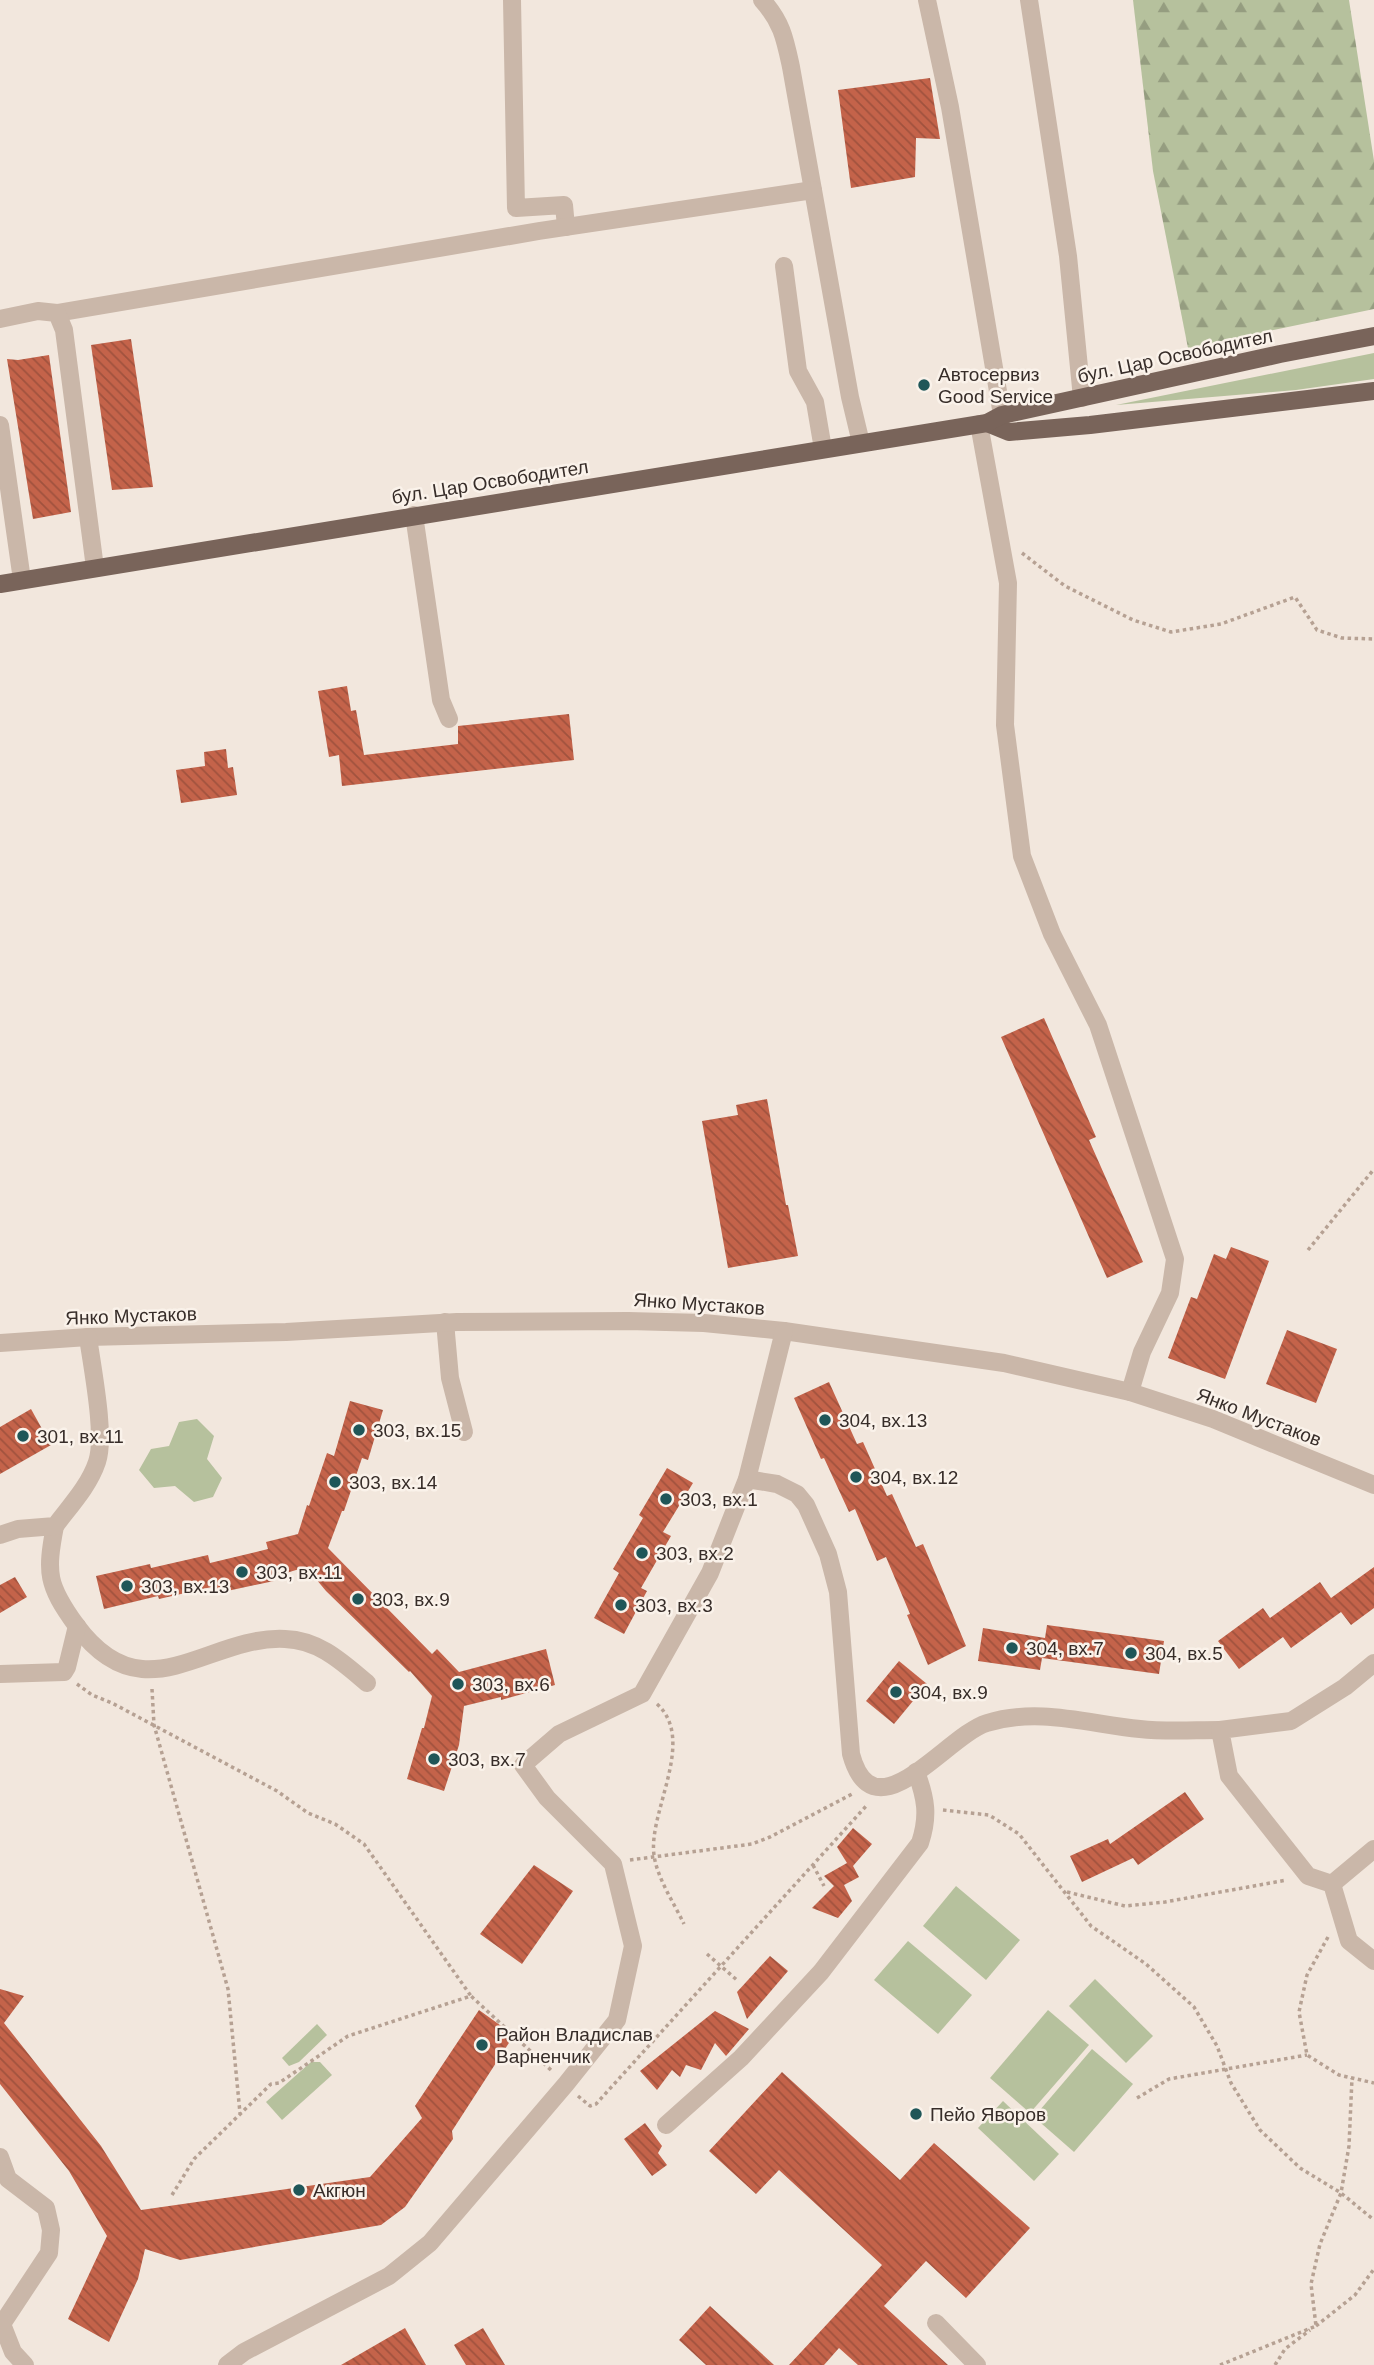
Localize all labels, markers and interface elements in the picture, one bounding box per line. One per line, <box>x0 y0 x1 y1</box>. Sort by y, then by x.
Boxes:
street label: бул. Цар Освободител <box>1075 325 1275 387</box>
place label: Автосервиз Good Service <box>938 364 1053 407</box>
marker: Автосервиз Good Service <box>916 377 932 393</box>
street label: бул. Цар Освободител <box>390 456 590 508</box>
street label: Янко Мустаков <box>633 1289 765 1319</box>
street label: Янко Мустаков <box>65 1303 197 1329</box>
street label: Янко Мустаков <box>1194 1384 1324 1450</box>
place label: 304, вх.13 <box>839 1410 927 1431</box>
marker: 304, вх.13 <box>817 1412 833 1428</box>
place label: 303, вх.15 <box>373 1420 461 1441</box>
marker: 303, вх.15 <box>351 1422 367 1438</box>
place label: 301, вх.11 <box>37 1426 124 1447</box>
marker: 301, вх.11 <box>15 1428 31 1444</box>
place label: 304, вх.12 <box>870 1467 958 1488</box>
marker: 304, вх.12 <box>848 1469 864 1485</box>
place label: 303, вх.14 <box>349 1472 438 1493</box>
marker: 303, вх.14 <box>327 1474 343 1490</box>
place label: 303, вх.1 <box>680 1489 758 1510</box>
marker: 303, вх.1 <box>658 1491 674 1507</box>
place label: 303, вх.2 <box>656 1543 734 1564</box>
marker: 303, вх.2 <box>634 1545 650 1561</box>
place label: 303, вх.11 <box>256 1562 343 1583</box>
marker: 303, вх.11 <box>234 1564 250 1580</box>
place label: 303, вх.13 <box>141 1576 229 1597</box>
marker: 303, вх.13 <box>119 1578 135 1594</box>
place label: 303, вх.9 <box>372 1589 450 1610</box>
marker: 303, вх.9 <box>350 1591 366 1607</box>
place label: 303, вх.3 <box>635 1595 713 1616</box>
marker: 303, вх.3 <box>613 1597 629 1613</box>
place label: 304, вх.7 <box>1026 1638 1104 1659</box>
marker: 304, вх.7 <box>1004 1640 1020 1656</box>
place label: 304, вх.5 <box>1145 1643 1223 1664</box>
marker: 304, вх.5 <box>1123 1645 1139 1661</box>
place label: 303, вх.6 <box>472 1674 550 1695</box>
marker: 303, вх.6 <box>450 1676 466 1692</box>
place label: 304, вх.9 <box>910 1682 988 1703</box>
marker: 304, вх.9 <box>888 1684 904 1700</box>
place label: 303, вх.7 <box>448 1749 526 1770</box>
marker: 303, вх.7 <box>426 1751 442 1767</box>
place label: Район Владислав Варненчик <box>496 2024 653 2067</box>
marker: Район Владислав Варненчик <box>474 2037 490 2053</box>
place label: Пейо Яворов <box>930 2104 1046 2125</box>
marker: Пейо Яворов <box>908 2106 924 2122</box>
place label: Акгюн <box>313 2180 366 2201</box>
marker: Акгюн <box>291 2182 307 2198</box>

